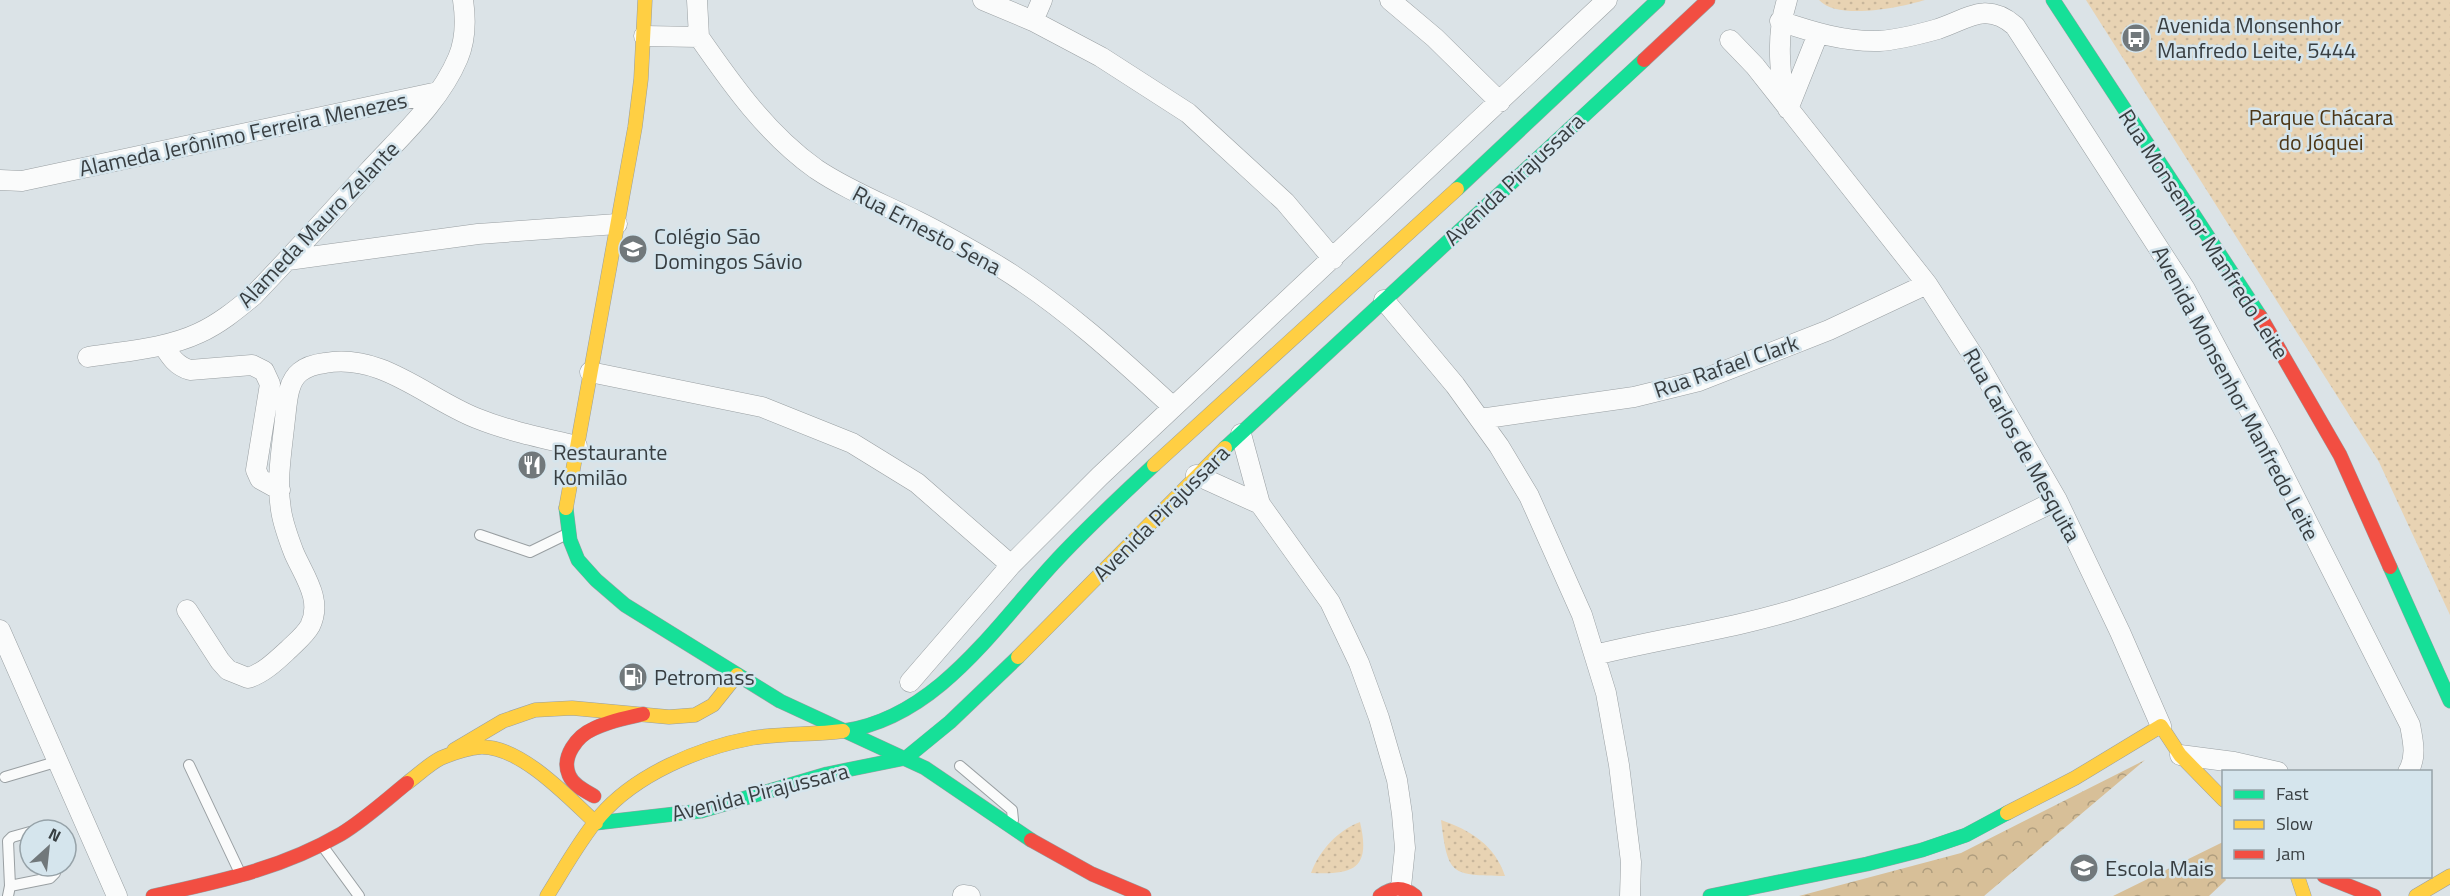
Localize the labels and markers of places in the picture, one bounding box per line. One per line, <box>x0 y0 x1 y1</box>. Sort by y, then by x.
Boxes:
place label: Avenida Monsenhor Manfredo Leite, 5444 <box>2157 8 2356 67</box>
bus stop icon: Avenida Monsenhor Manfredo Leite, 5444 <box>2120 22 2152 54</box>
place label: Colégio São Domingos Sávio <box>654 219 803 278</box>
school or university icon: Colégio São Domingos Sávio <box>617 233 649 265</box>
place label: Restaurante Komilão <box>553 435 667 494</box>
restaurant icon: Restaurante Komilão <box>516 449 548 481</box>
place label: Petromass <box>654 660 755 694</box>
fuel station icon: Petromass <box>617 661 649 693</box>
place label: Escola Mais <box>2105 851 2214 885</box>
school or university icon: Escola Mais <box>2068 852 2100 884</box>

